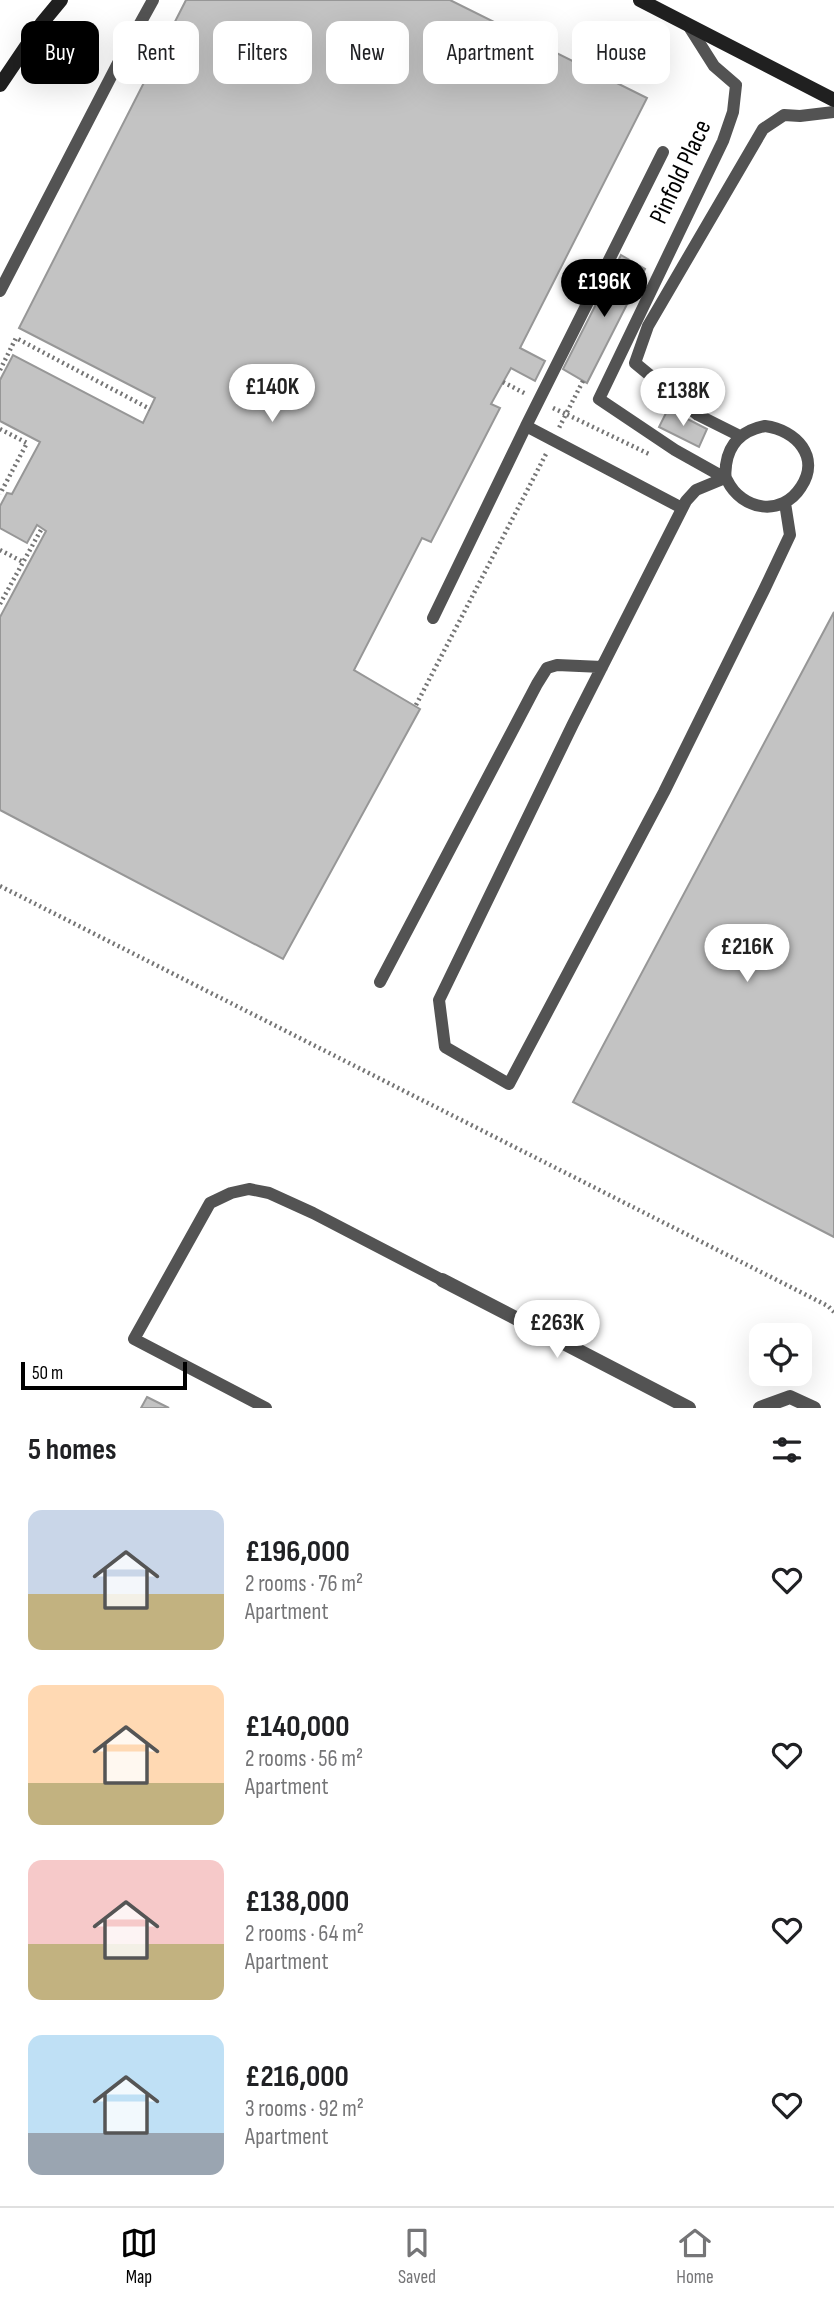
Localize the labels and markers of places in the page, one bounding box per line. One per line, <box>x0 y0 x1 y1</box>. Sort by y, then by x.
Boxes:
pin: £196K <box>555 260 653 319</box>
pin: £140K <box>223 364 321 424</box>
pin: £138K <box>634 368 732 428</box>
pin: £216K <box>698 925 796 984</box>
pin: £263K <box>508 1300 606 1360</box>

